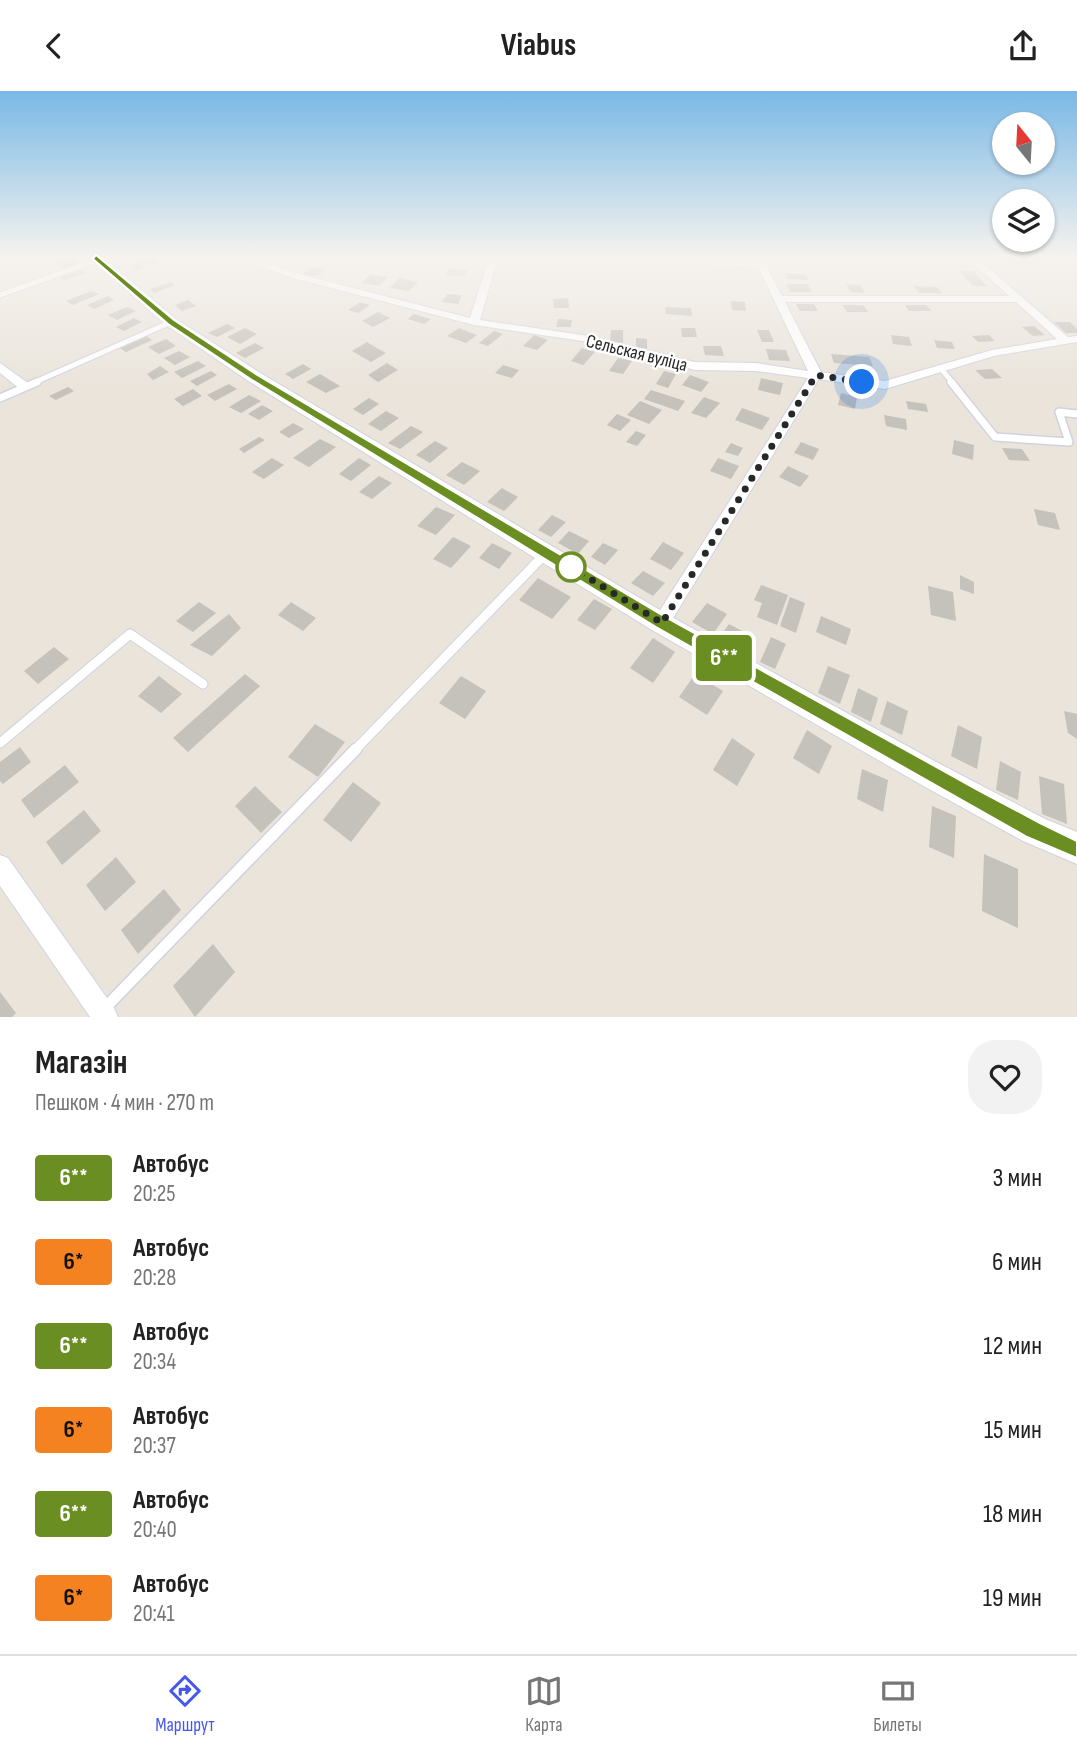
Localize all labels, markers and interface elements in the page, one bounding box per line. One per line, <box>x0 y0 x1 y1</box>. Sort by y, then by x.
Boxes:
text: Viabus <box>501 26 576 65</box>
icon: back <box>35 27 73 65</box>
icon: share <box>1004 27 1042 65</box>
north arrow <box>992 112 1055 175</box>
map controls <box>992 112 1055 252</box>
button: layers <box>992 189 1055 252</box>
street label: Сельская вуліца <box>584 330 690 377</box>
your location <box>844 364 879 399</box>
unlabelled marker <box>556 552 586 582</box>
line badge: 6** <box>684 635 764 681</box>
text: 6** <box>710 643 738 672</box>
button: heart <box>968 1040 1042 1114</box>
text: Магазін <box>35 1043 128 1083</box>
text: Пешком · 4 мин · 270 m <box>35 1089 214 1117</box>
text: Автобус <box>133 1149 209 1180</box>
text: 6** <box>59 1163 88 1192</box>
text: 3 мин <box>993 1163 1042 1194</box>
text: 20:25 <box>133 1180 176 1208</box>
text: Автобус <box>133 1233 209 1264</box>
text: 6* <box>64 1247 83 1276</box>
text: 6 мин <box>992 1247 1042 1278</box>
text: 20:28 <box>133 1264 176 1292</box>
text: Автобус <box>133 1317 209 1348</box>
text: 6** <box>59 1331 88 1360</box>
text: 12 мин <box>983 1331 1042 1362</box>
text: 20:34 <box>133 1348 176 1376</box>
text: Автобус <box>133 1401 209 1432</box>
text: 6* <box>64 1415 83 1444</box>
text: 15 мин <box>984 1415 1042 1446</box>
text: 20:37 <box>133 1432 176 1460</box>
text: Автобус <box>133 1485 209 1516</box>
text: 6** <box>59 1499 88 1528</box>
text: 18 мин <box>983 1499 1042 1530</box>
text: 20:40 <box>133 1516 177 1544</box>
text: Автобус <box>133 1569 209 1600</box>
text: 6* <box>64 1583 83 1612</box>
text: 19 мин <box>983 1583 1042 1614</box>
text: 20:41 <box>133 1600 175 1628</box>
tab: Маршрут <box>155 1672 215 1737</box>
tab: Карта <box>525 1672 563 1737</box>
tab: Билеты <box>873 1672 922 1737</box>

